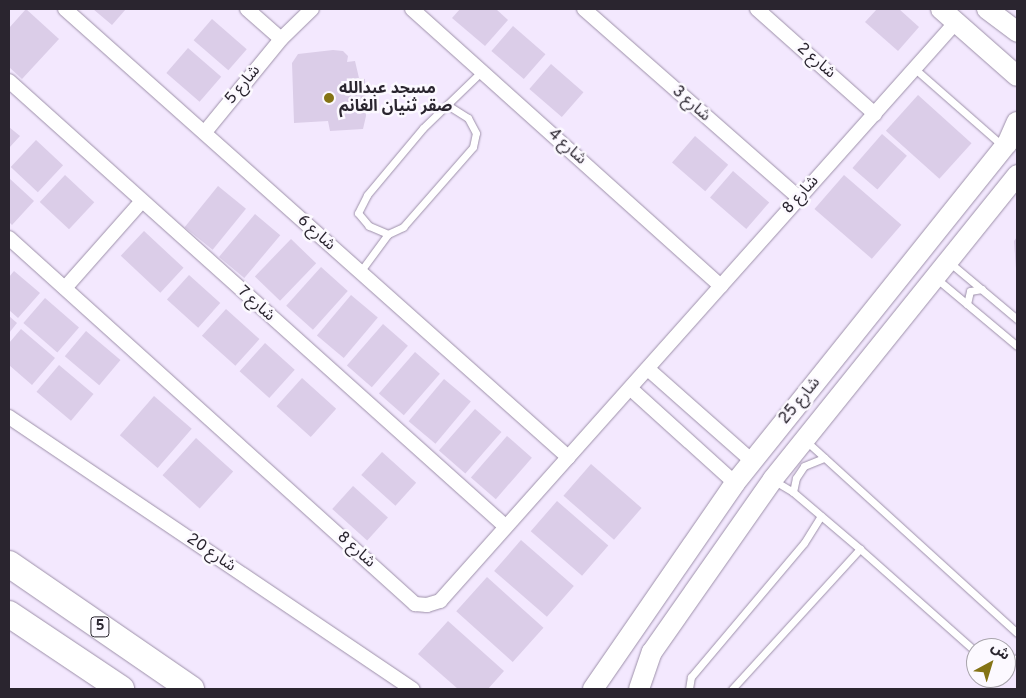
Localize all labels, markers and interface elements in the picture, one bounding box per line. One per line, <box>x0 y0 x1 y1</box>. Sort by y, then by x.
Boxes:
street label: شارع 2 <box>793 39 839 83</box>
street label: شارع 5 <box>221 62 265 108</box>
place label: مسجد عبدالله صقر ثنيان الغانم <box>339 79 452 117</box>
street label: شارع 3 <box>668 82 714 126</box>
marker: مسجد عبدالله صقر ثنيان الغانم <box>323 92 335 104</box>
street label: شارع 4 <box>544 125 590 169</box>
street label: شارع 8 <box>779 172 823 218</box>
street label: شارع 6 <box>293 211 339 255</box>
street label: شارع 7 <box>233 282 279 326</box>
street label: شارع 25 <box>775 374 825 428</box>
street label: شارع 8 <box>333 528 379 572</box>
street label: شارع 20 <box>183 530 239 576</box>
road number: 5 <box>90 614 110 640</box>
north arrow <box>966 638 1016 688</box>
text: ش <box>987 639 1013 664</box>

